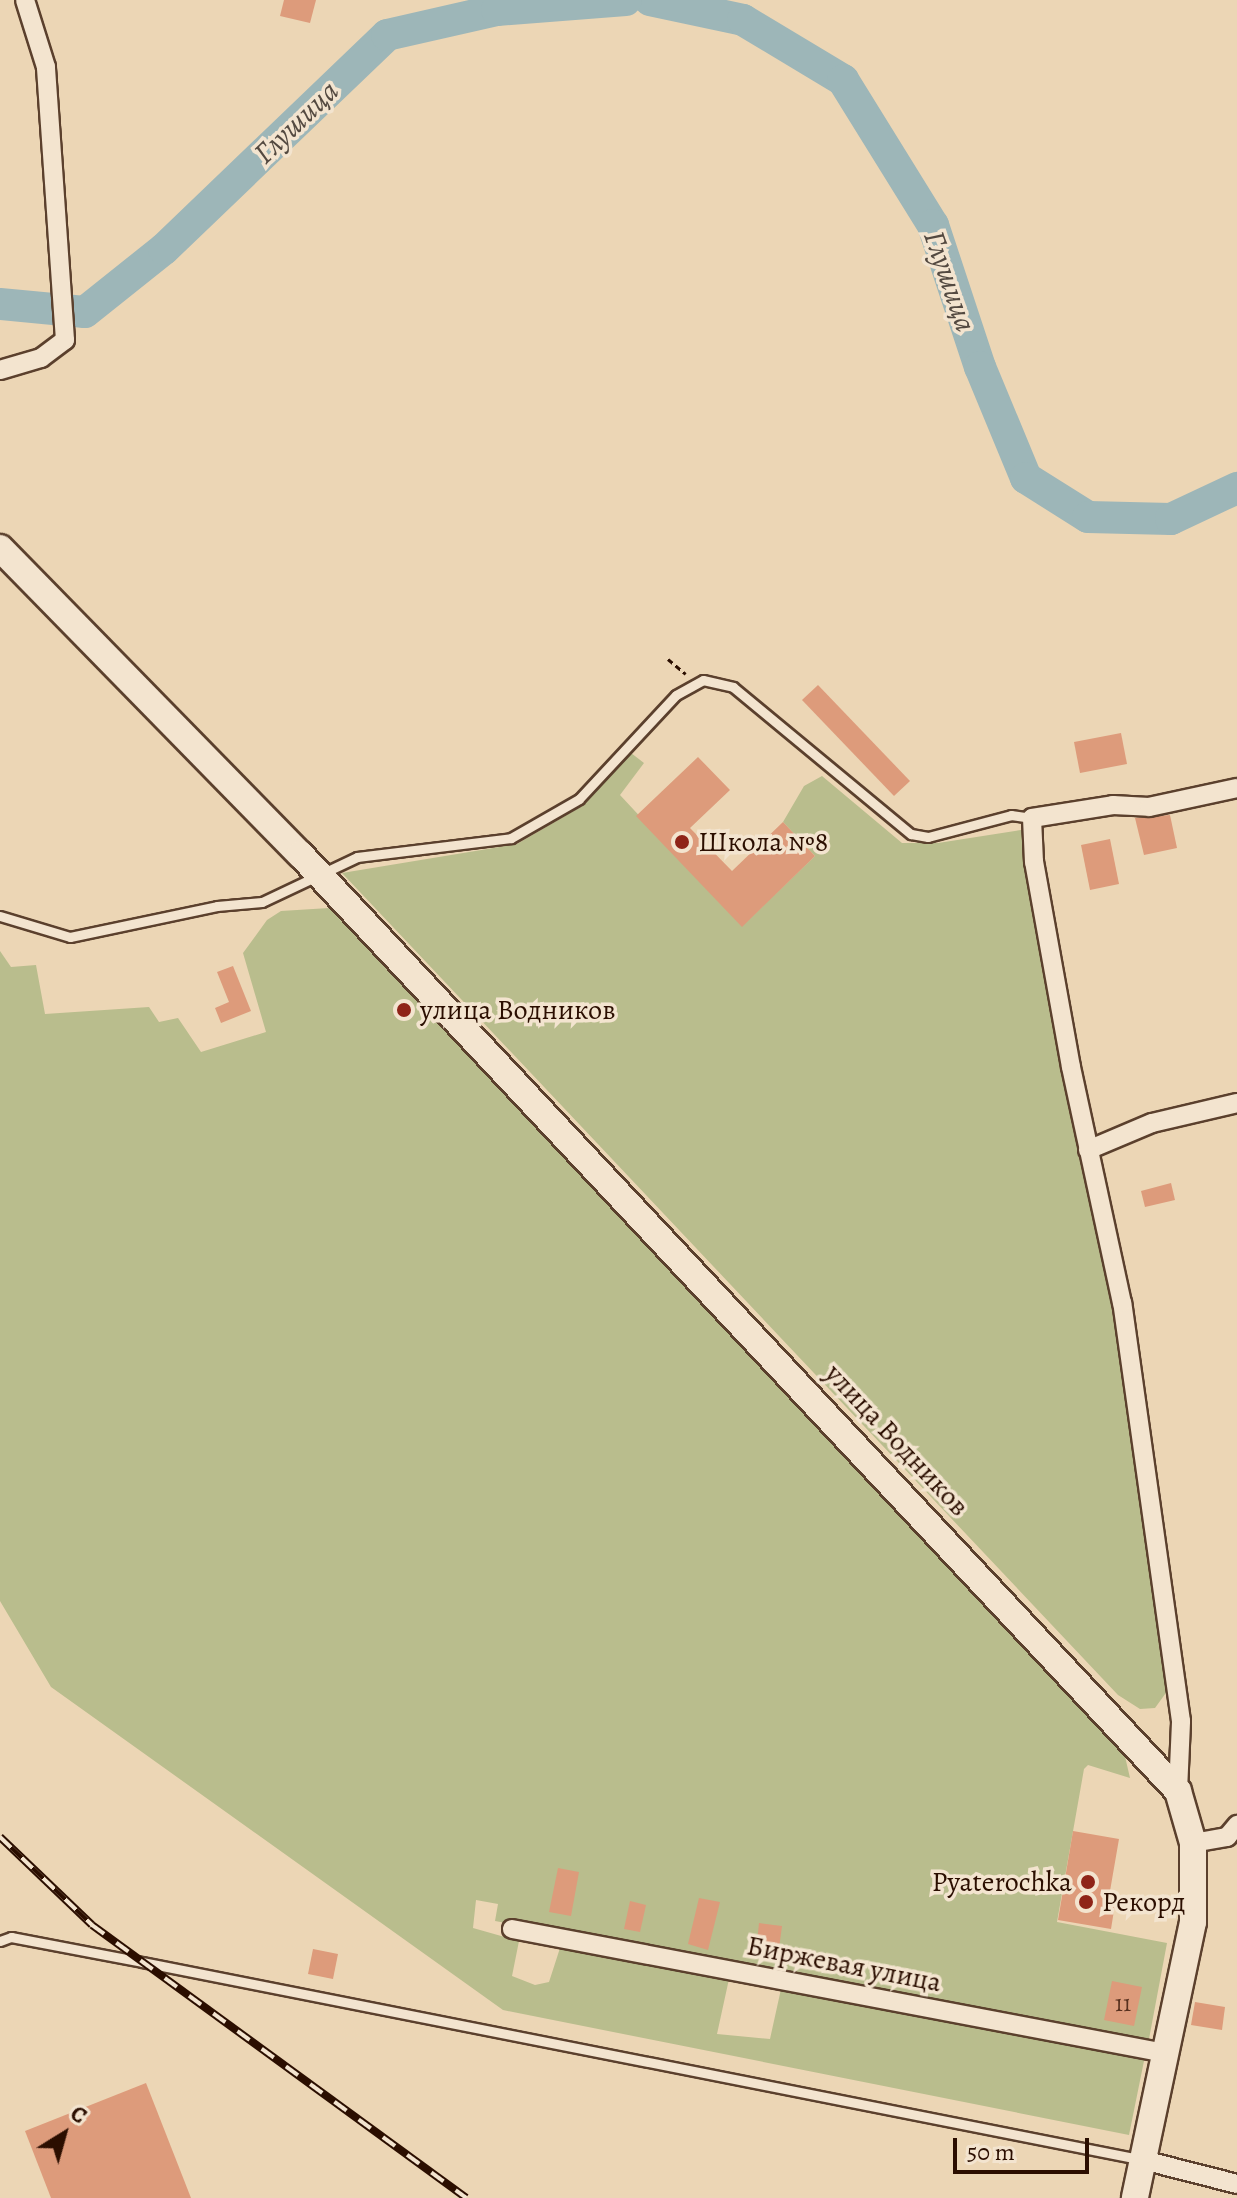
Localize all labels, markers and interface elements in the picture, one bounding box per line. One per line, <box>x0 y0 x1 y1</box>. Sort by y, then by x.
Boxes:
water label: Глушица <box>246 73 346 171</box>
water label: Глушица <box>916 226 984 336</box>
place label: Школа №8 <box>698 825 828 859</box>
marker: Школа №8 <box>673 833 691 851</box>
place label: улица Водников <box>420 993 616 1027</box>
marker: улица Водников <box>395 1001 413 1019</box>
street label: улица Водников <box>818 1357 976 1523</box>
place label: Pyaterochka <box>932 1865 1072 1899</box>
marker: Pyaterochka <box>1079 1873 1097 1891</box>
place label: Рекорд <box>1102 1885 1186 1919</box>
marker: Рекорд <box>1077 1893 1095 1911</box>
street label: Биржевая улица <box>744 1929 944 1999</box>
house number: 11 <box>1115 1990 1131 2018</box>
north arrow <box>24 2094 104 2174</box>
text: С <box>64 2099 93 2131</box>
scale bar <box>957 2122 1093 2172</box>
text: 50 m <box>967 2136 1015 2168</box>

